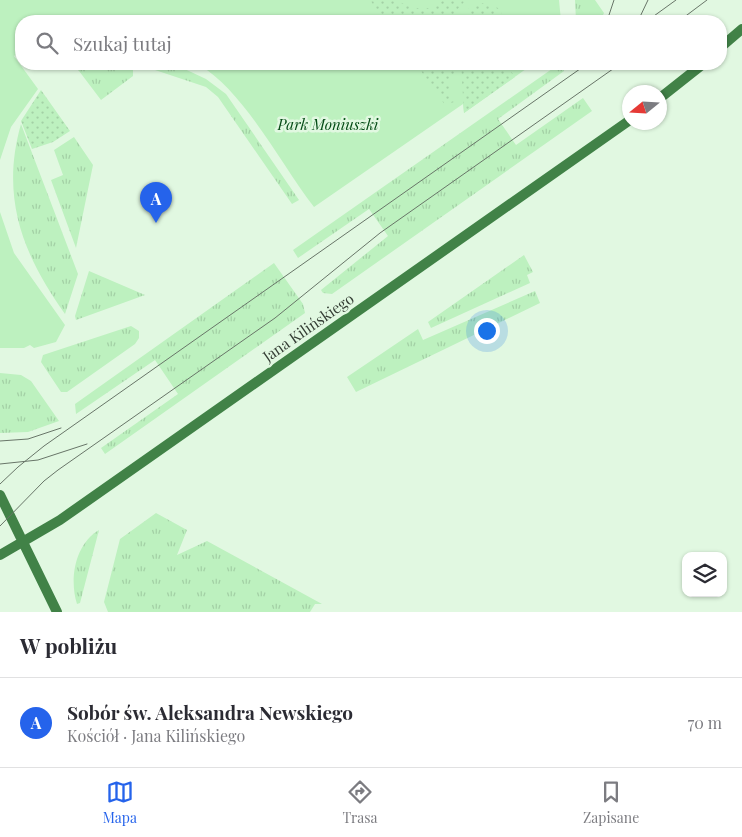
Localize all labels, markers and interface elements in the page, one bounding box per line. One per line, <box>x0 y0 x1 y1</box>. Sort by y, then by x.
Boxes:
search box <box>15 15 727 70</box>
icon: search <box>33 29 61 57</box>
text: Szukaj tutaj <box>73 30 172 56</box>
north arrow <box>622 85 667 130</box>
park label: Park Moniuszki <box>277 114 379 134</box>
pin: A <box>140 182 172 223</box>
street label: Jana Kilińskiego <box>258 288 357 366</box>
your location <box>474 318 500 344</box>
map controls <box>682 552 727 597</box>
button: layers <box>682 552 727 597</box>
text: W pobliżu <box>20 631 117 659</box>
text: Sobór św. Aleksandra Newskiego <box>67 699 353 725</box>
text: A <box>31 712 41 733</box>
text: 70 m <box>688 712 722 733</box>
text: Kościół · Jana Kilińskiego <box>67 725 245 746</box>
tab: Mapa <box>103 778 137 827</box>
tab: Trasa <box>342 778 378 827</box>
tab: Zapisane <box>583 778 639 827</box>

